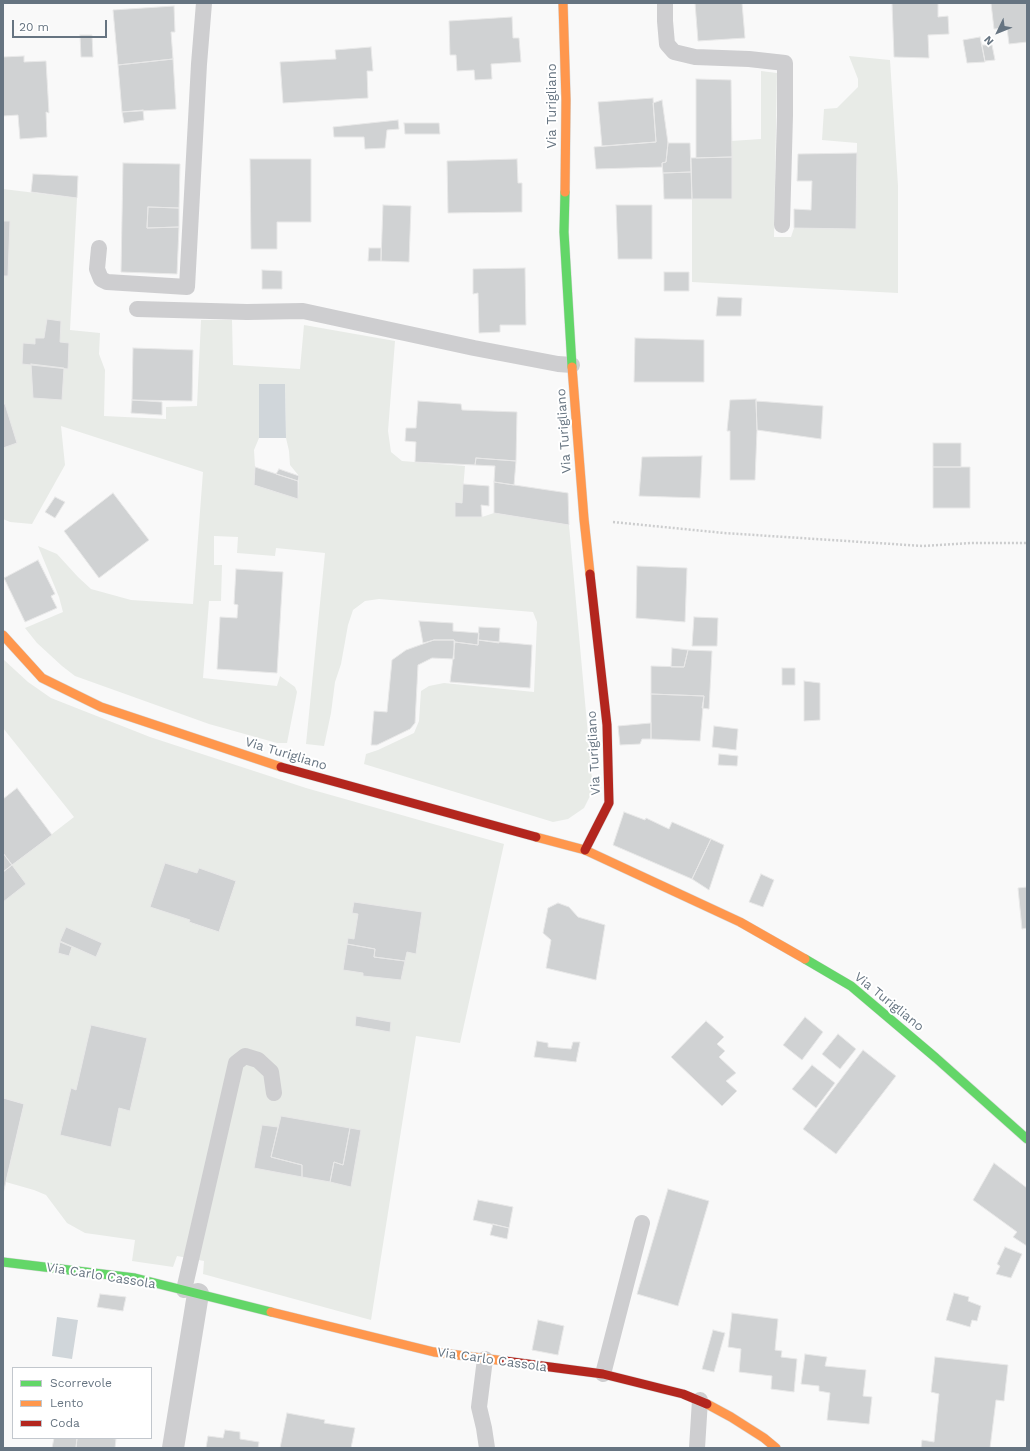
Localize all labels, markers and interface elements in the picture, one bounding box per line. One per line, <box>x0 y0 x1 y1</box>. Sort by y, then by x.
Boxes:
scale bar <box>14 12 109 38</box>
north arrow <box>978 12 1018 52</box>
text: 20 m <box>19 20 49 34</box>
text: N <box>981 33 996 48</box>
street label: Via Turigliano <box>544 63 560 149</box>
street label: Via Turigliano <box>553 388 575 474</box>
street label: Via Turigliano <box>584 710 604 796</box>
street label: Via Turigliano <box>243 734 329 774</box>
street label: Via Turigliano <box>851 969 927 1035</box>
street label: Via Carlo Cassola <box>45 1260 157 1292</box>
street label: Via Carlo Cassola <box>436 1345 548 1375</box>
legend <box>12 1367 152 1439</box>
text: Scorrevole <box>50 1376 112 1390</box>
text: Lento <box>50 1396 84 1410</box>
text: Coda <box>50 1416 80 1430</box>

